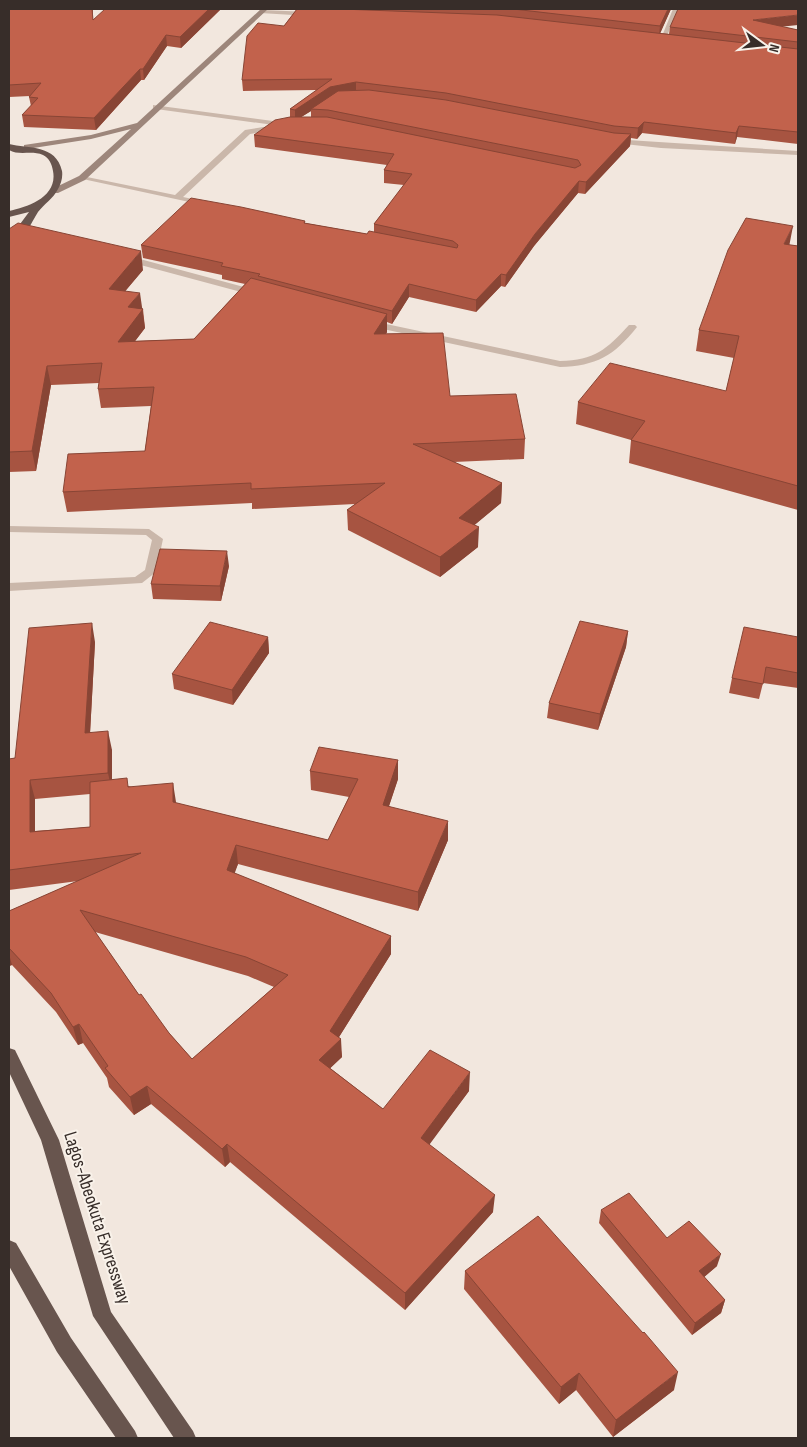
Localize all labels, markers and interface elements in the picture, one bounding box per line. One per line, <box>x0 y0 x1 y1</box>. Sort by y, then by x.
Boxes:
north arrow <box>737 20 787 70</box>
text: N <box>765 42 783 54</box>
street label: Lagos-Abeokuta Expressway <box>58 1129 136 1308</box>

